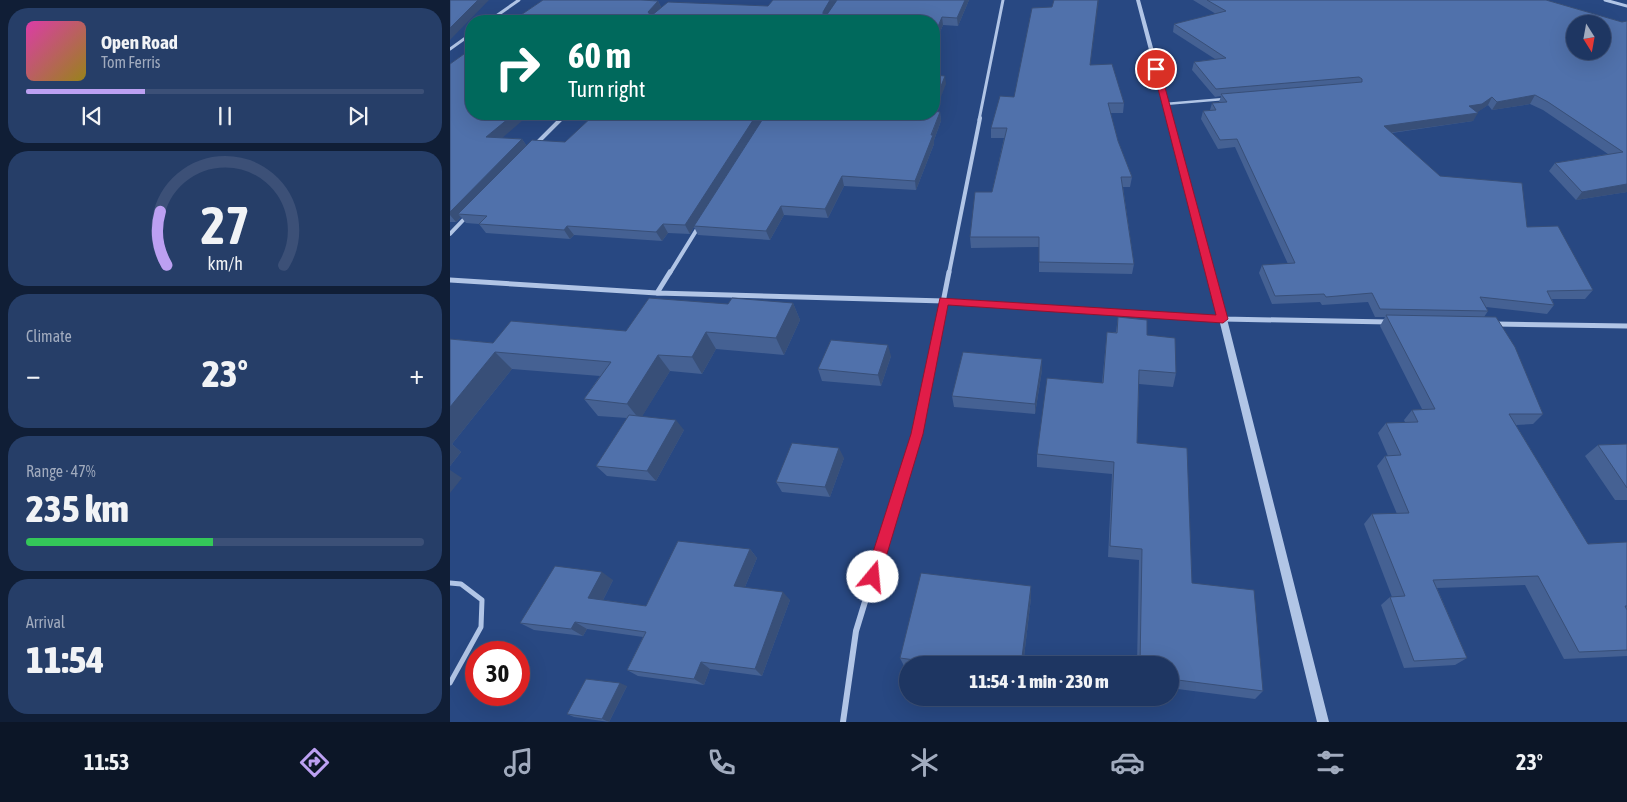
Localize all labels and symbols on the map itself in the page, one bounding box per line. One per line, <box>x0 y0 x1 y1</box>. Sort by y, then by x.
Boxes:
north arrow <box>1566 15 1611 60</box>
pin <box>1135 48 1177 90</box>
position arrow <box>846 550 898 602</box>
speed limit sign: 30 <box>465 641 530 706</box>

